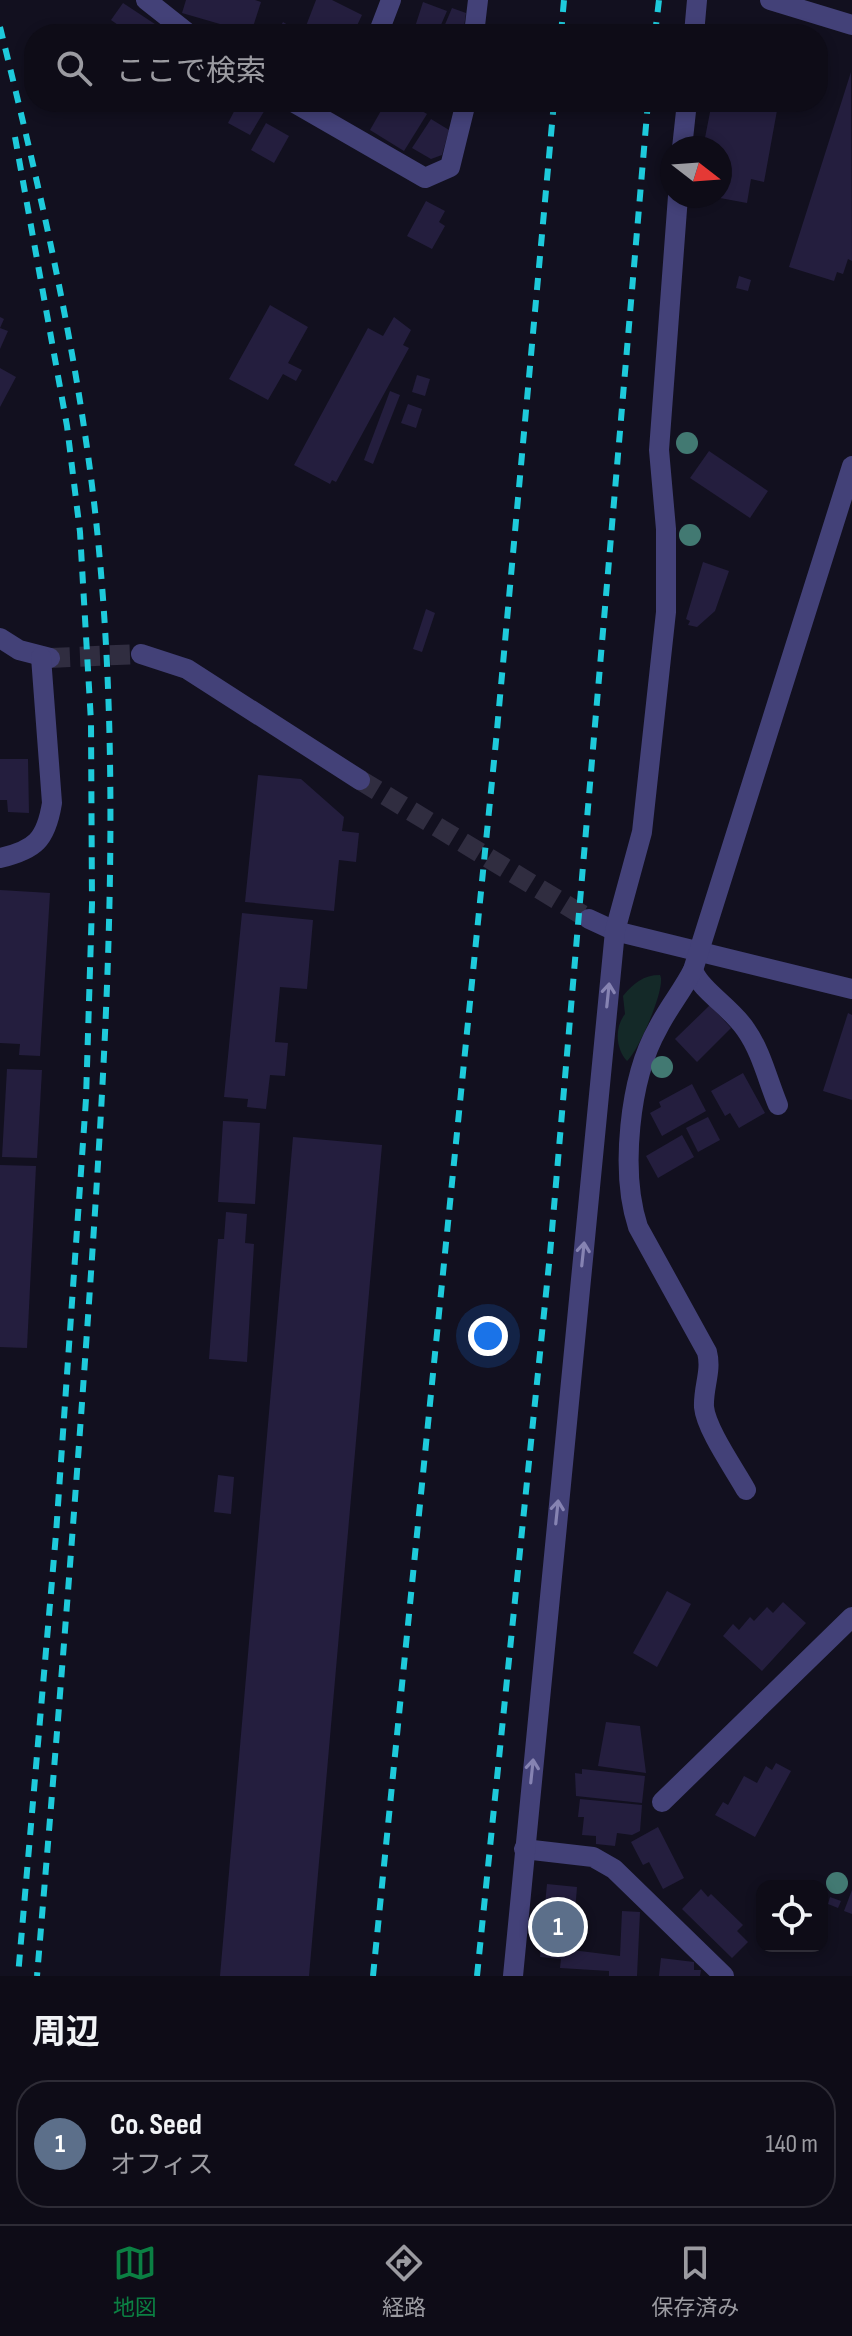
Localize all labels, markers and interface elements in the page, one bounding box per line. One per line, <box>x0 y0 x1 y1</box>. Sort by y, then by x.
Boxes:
search box <box>24 24 828 112</box>
icon: search <box>52 46 96 90</box>
text: ここで検索 <box>116 54 266 90</box>
north arrow <box>660 136 732 208</box>
one-way arrow <box>601 982 616 1009</box>
one-way arrow <box>576 1241 591 1267</box>
your location <box>468 1316 508 1356</box>
one-way arrow <box>550 1499 565 1526</box>
one-way arrow <box>525 1758 540 1785</box>
map controls <box>756 1880 828 1952</box>
button: locate <box>756 1880 828 1952</box>
pin: 1 <box>532 1897 584 1957</box>
text: 周辺 <box>32 2012 100 2053</box>
text: Co. Seed <box>110 2107 202 2143</box>
text: 1 <box>55 2129 65 2160</box>
text: 140 m <box>766 2129 818 2160</box>
text: オフィス <box>110 2150 213 2181</box>
tab: 地図 <box>113 2241 157 2322</box>
tab: 経路 <box>382 2241 426 2322</box>
tab: 保存済み <box>651 2241 739 2322</box>

